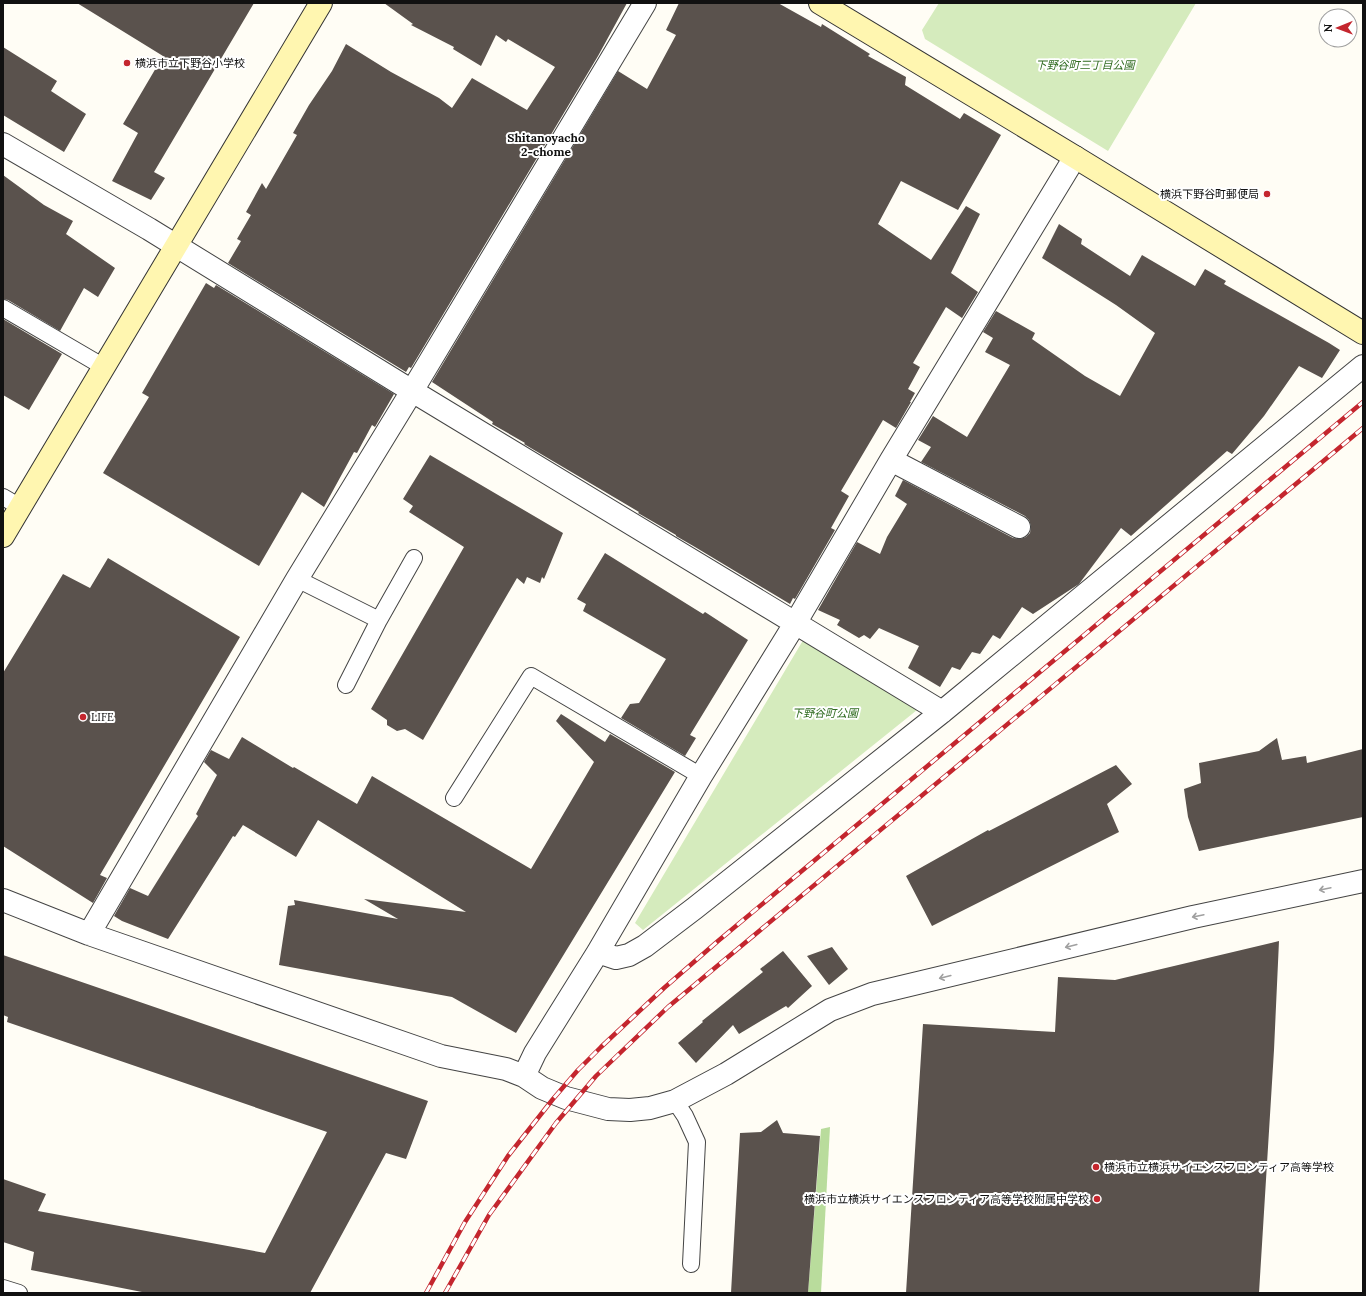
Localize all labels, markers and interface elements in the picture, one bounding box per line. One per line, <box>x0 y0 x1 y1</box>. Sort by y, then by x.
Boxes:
north arrow <box>1318 8 1358 48</box>
text: N <box>1321 23 1335 33</box>
place label: 横浜市立下野谷小学校 <box>135 56 245 70</box>
marker: 横浜市立下野谷小学校 <box>122 58 132 68</box>
park label: 下野谷町三丁目公園 <box>1036 58 1136 72</box>
district label: Shitanoyacho 2-chome <box>507 130 585 159</box>
place label: 横浜下野谷町郵便局 <box>1160 187 1259 201</box>
marker: 横浜下野谷町郵便局 <box>1262 189 1272 199</box>
park label: 下野谷町公園 <box>792 706 860 720</box>
place label: LIFE <box>91 710 114 724</box>
marker: LIFE <box>78 712 88 722</box>
one-way arrow <box>1319 886 1332 894</box>
one-way arrow <box>1191 912 1204 920</box>
one-way arrow <box>1065 943 1078 951</box>
one-way arrow <box>939 973 952 981</box>
place label: 横浜市立横浜サイエンスフロンティア高等学校 <box>1104 1160 1334 1174</box>
marker: 横浜市立横浜サイエンスフロンティア高等学校 <box>1091 1162 1101 1172</box>
place label: 横浜市立横浜サイエンスフロンティア高等学校附属中学校 <box>804 1192 1089 1206</box>
marker: 横浜市立横浜サイエンスフロンティア高等学校附属中学校 <box>1092 1194 1102 1204</box>

